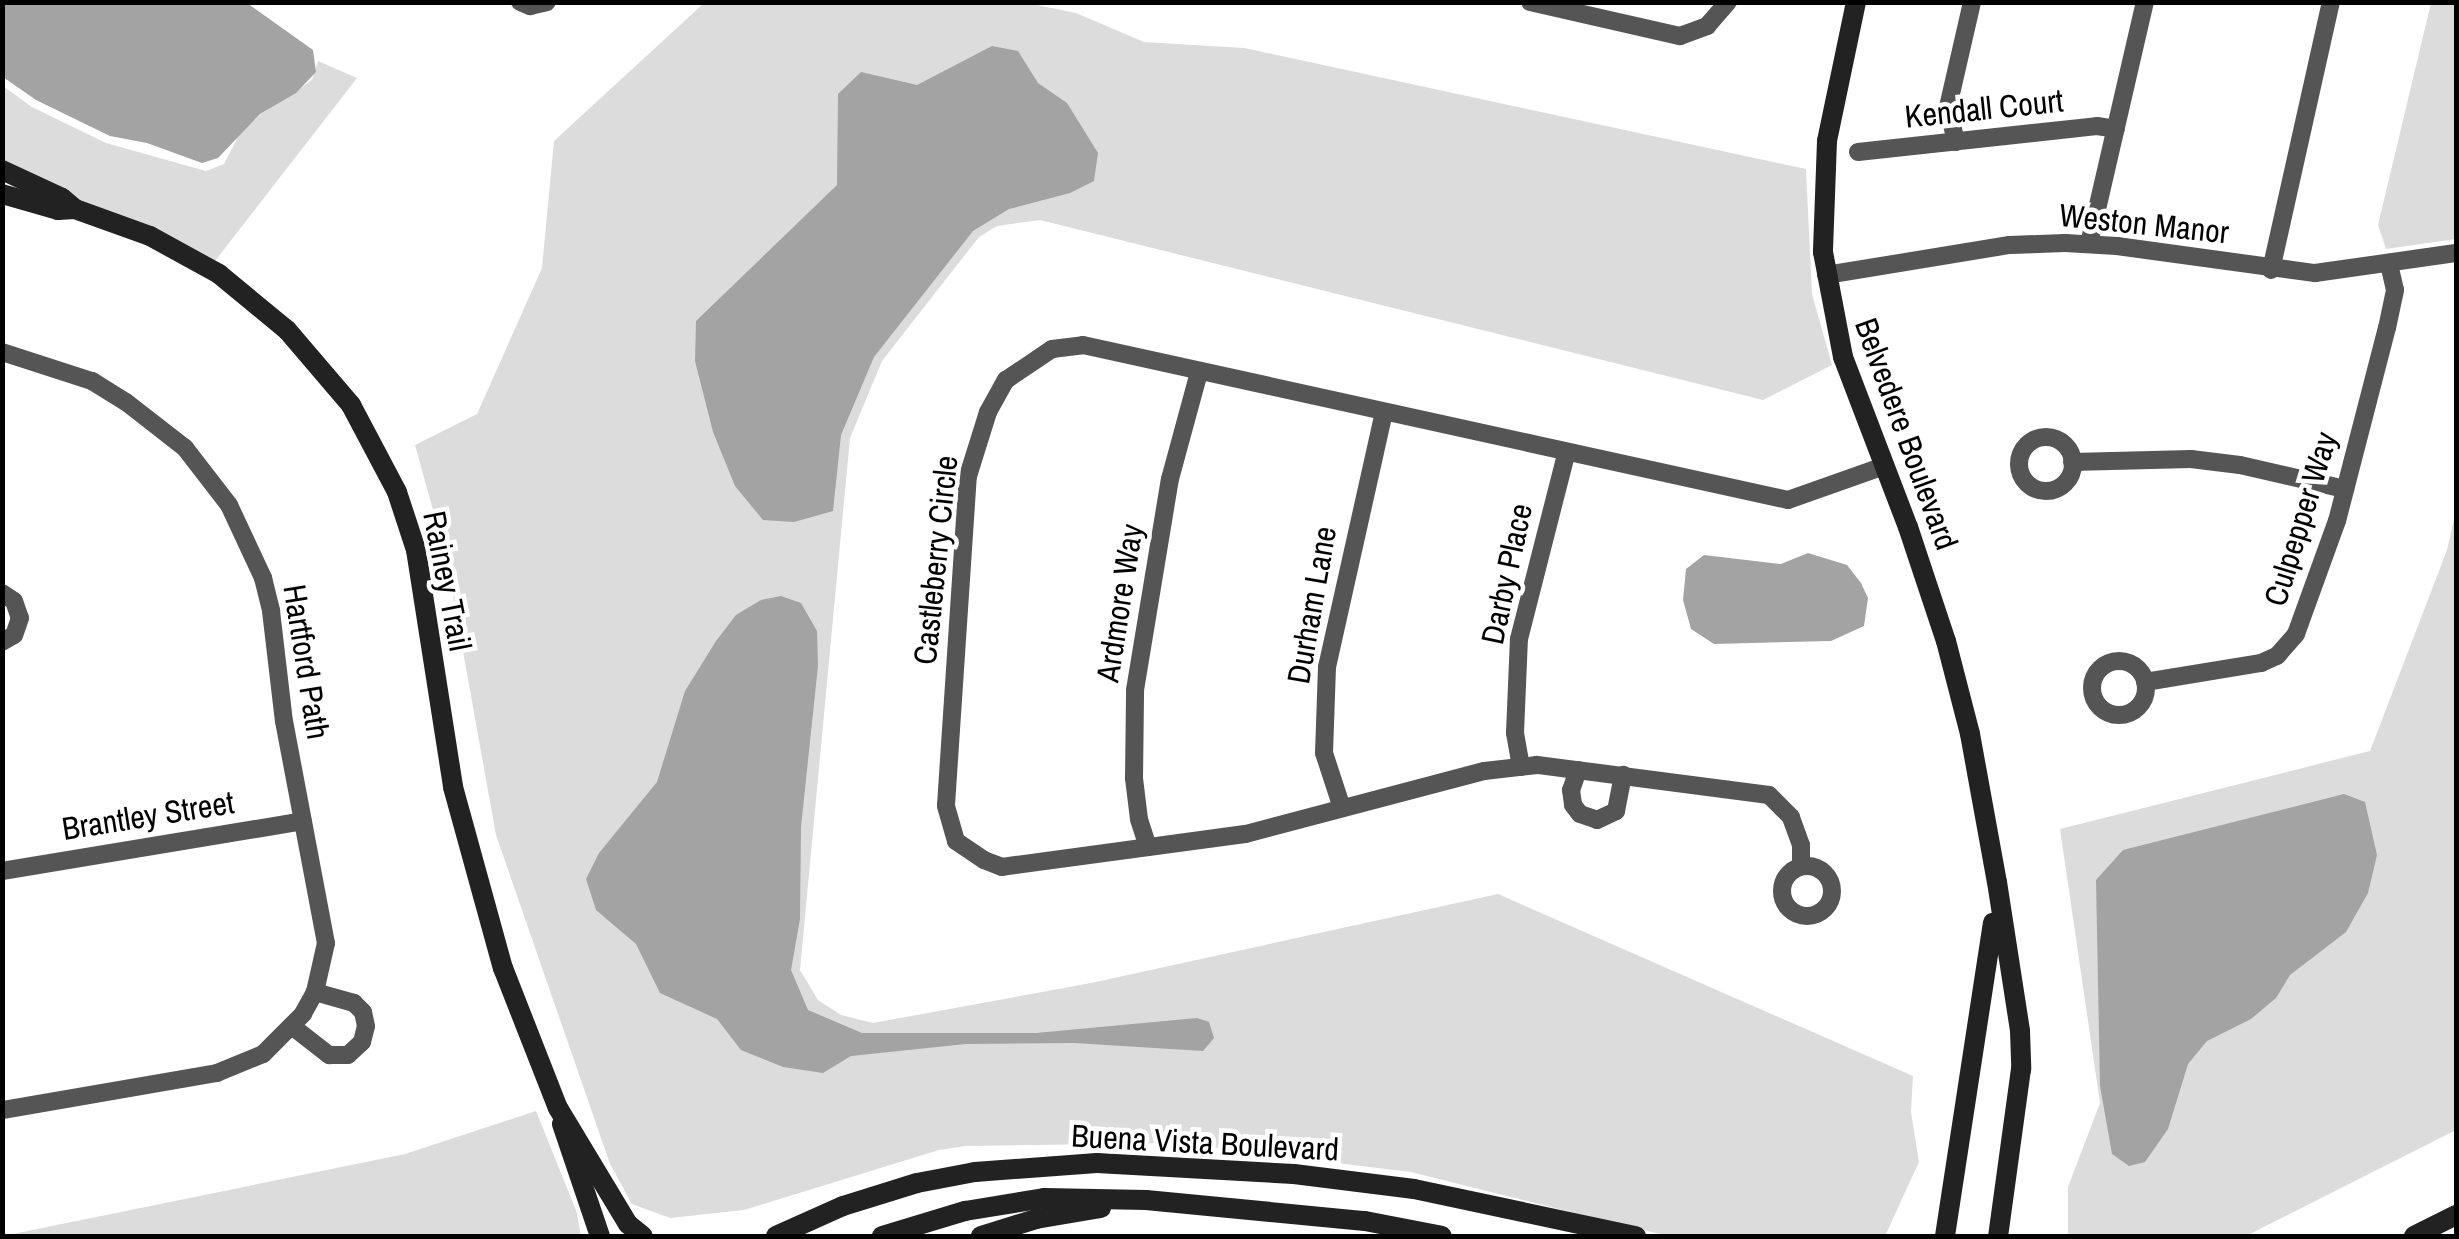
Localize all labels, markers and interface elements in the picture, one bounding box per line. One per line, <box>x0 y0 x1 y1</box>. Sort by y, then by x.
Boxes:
street label: Kendall Court <box>1903 82 2065 136</box>
street label: Weston Manor <box>2057 196 2231 252</box>
street label: Belvedere Boulevard <box>1846 313 1966 555</box>
street label: Culpepper Way <box>2256 427 2346 611</box>
street label: Castleberry Circle <box>906 454 966 666</box>
street label: Darby Place <box>1473 500 1541 648</box>
street label: Rainey Trail <box>415 508 479 654</box>
street label: Ardmore Way <box>1089 521 1151 685</box>
street label: Durham Lane <box>1279 523 1345 687</box>
street label: Hartford Path <box>275 582 337 742</box>
street label: Brantley Street <box>59 783 237 849</box>
street label: Buena Vista Boulevard <box>1070 1117 1340 1169</box>

